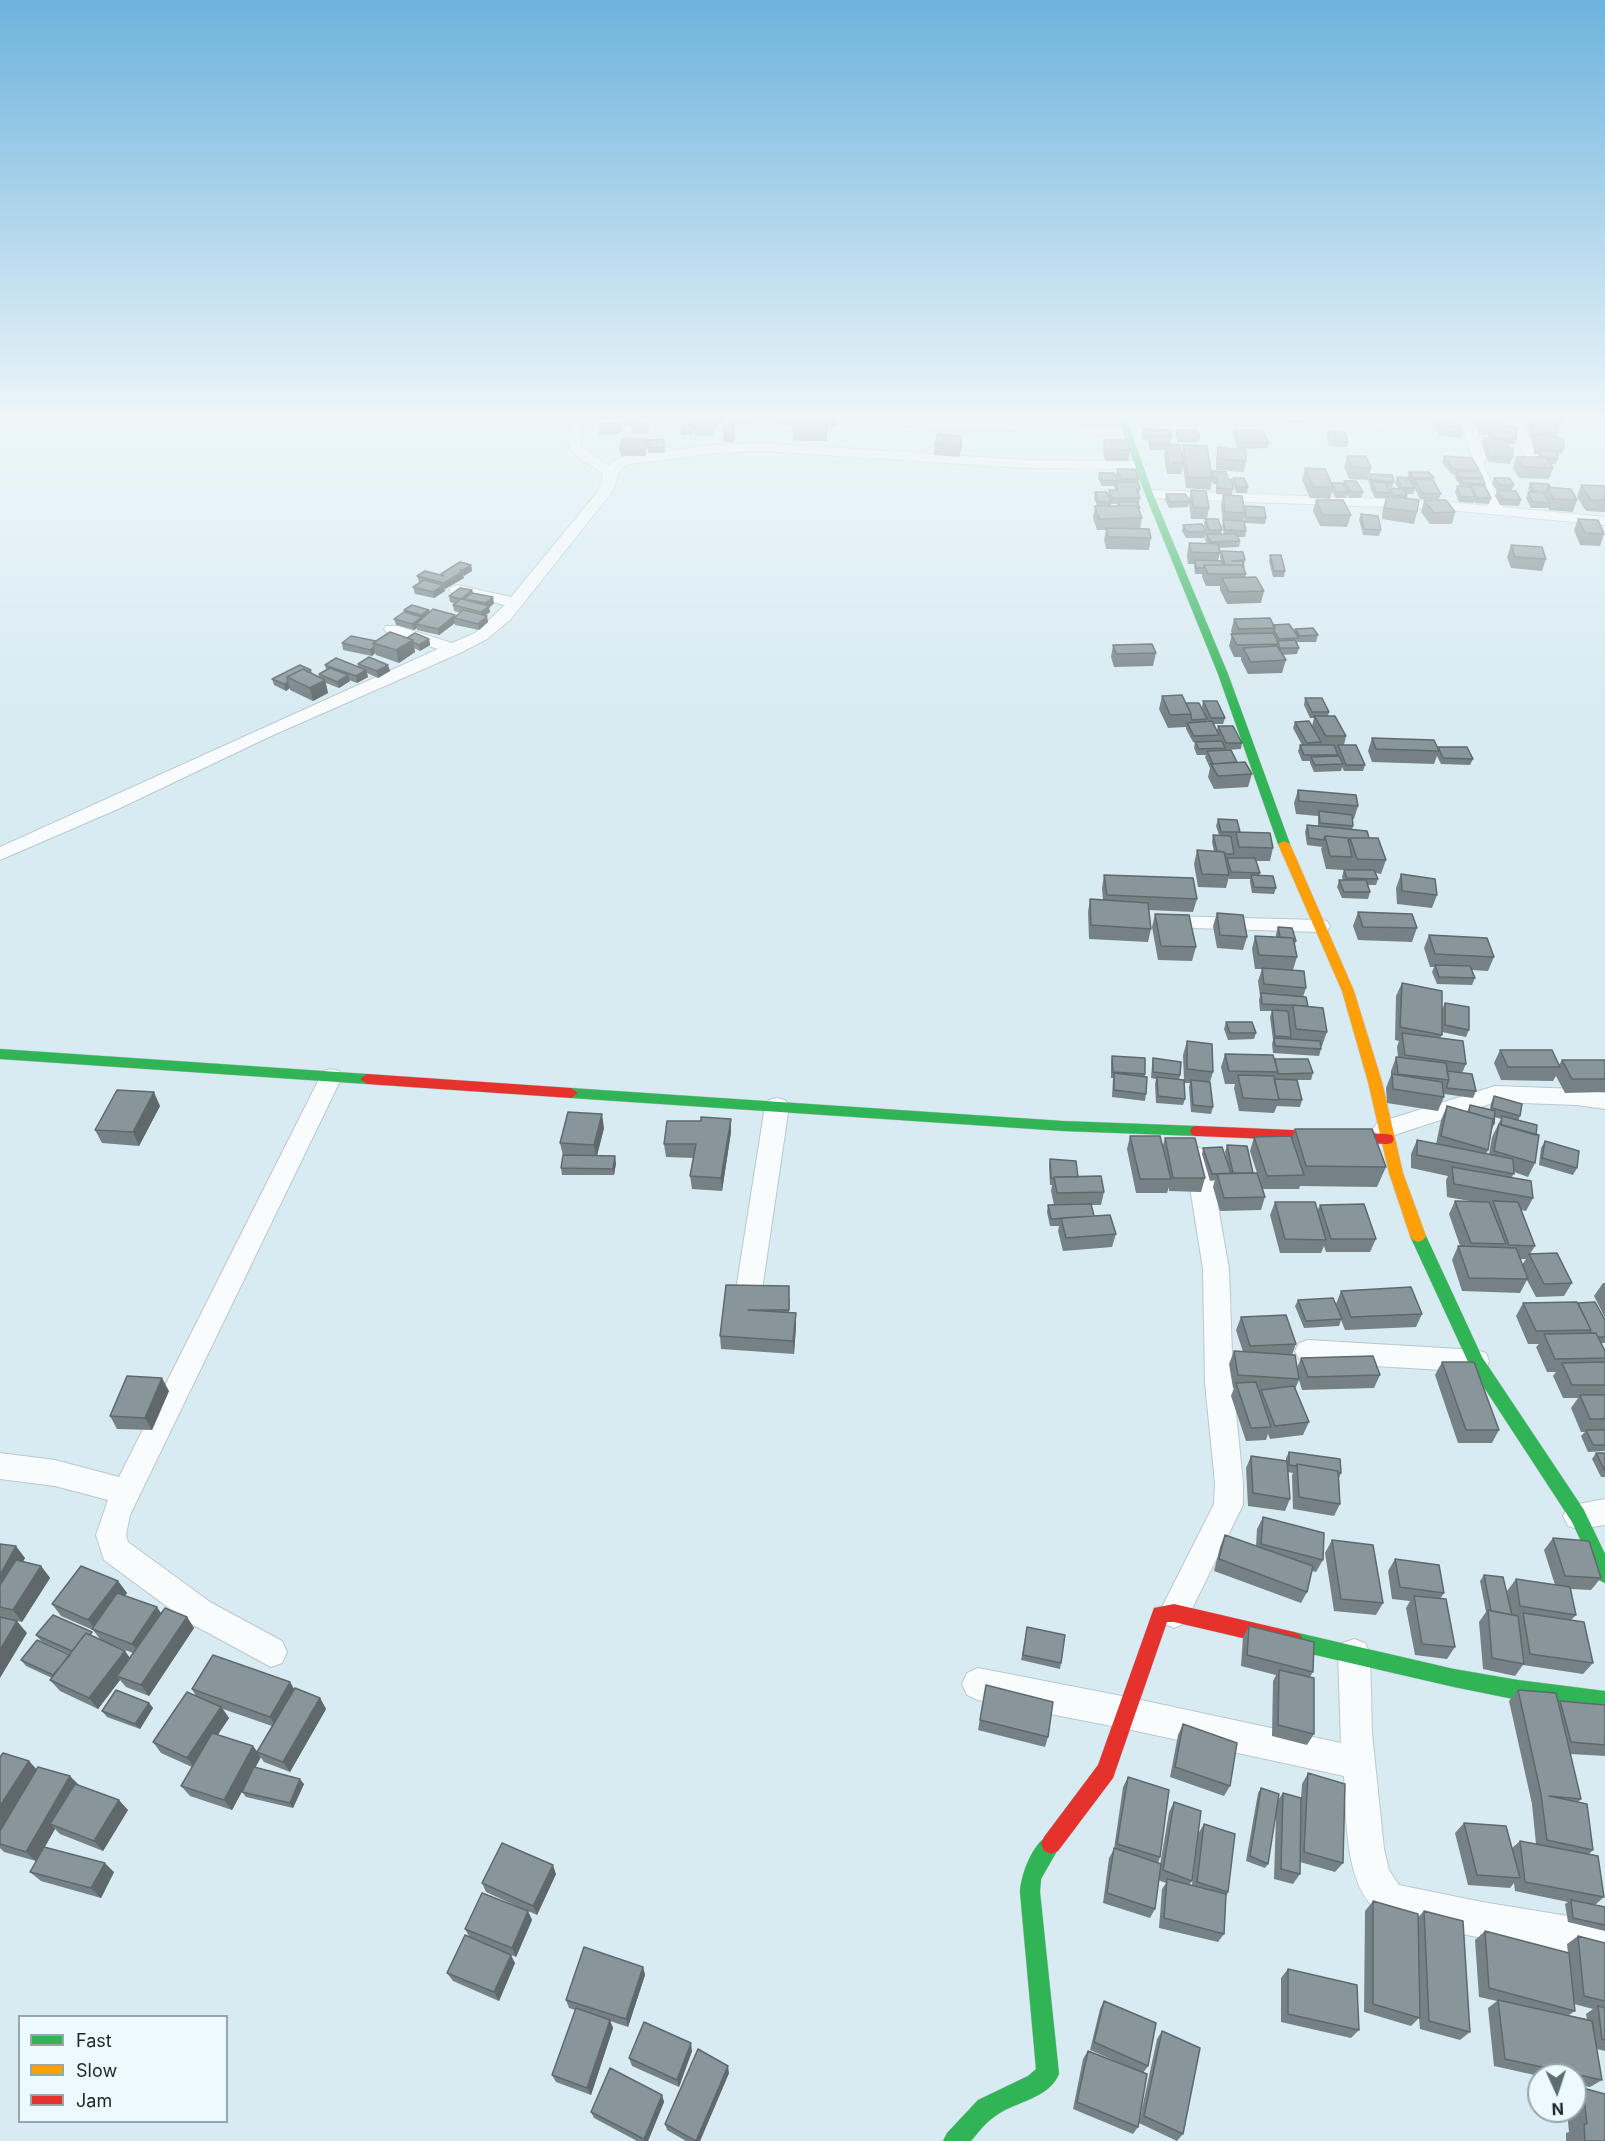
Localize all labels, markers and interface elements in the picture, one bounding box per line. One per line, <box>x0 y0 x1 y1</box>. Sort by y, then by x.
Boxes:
legend <box>18 2015 228 2123</box>
text: Fast <box>76 2030 112 2051</box>
text: Slow <box>76 2060 117 2081</box>
north arrow <box>1527 2063 1587 2123</box>
text: Jam <box>76 2090 112 2111</box>
text: N <box>1551 2099 1564 2119</box>

